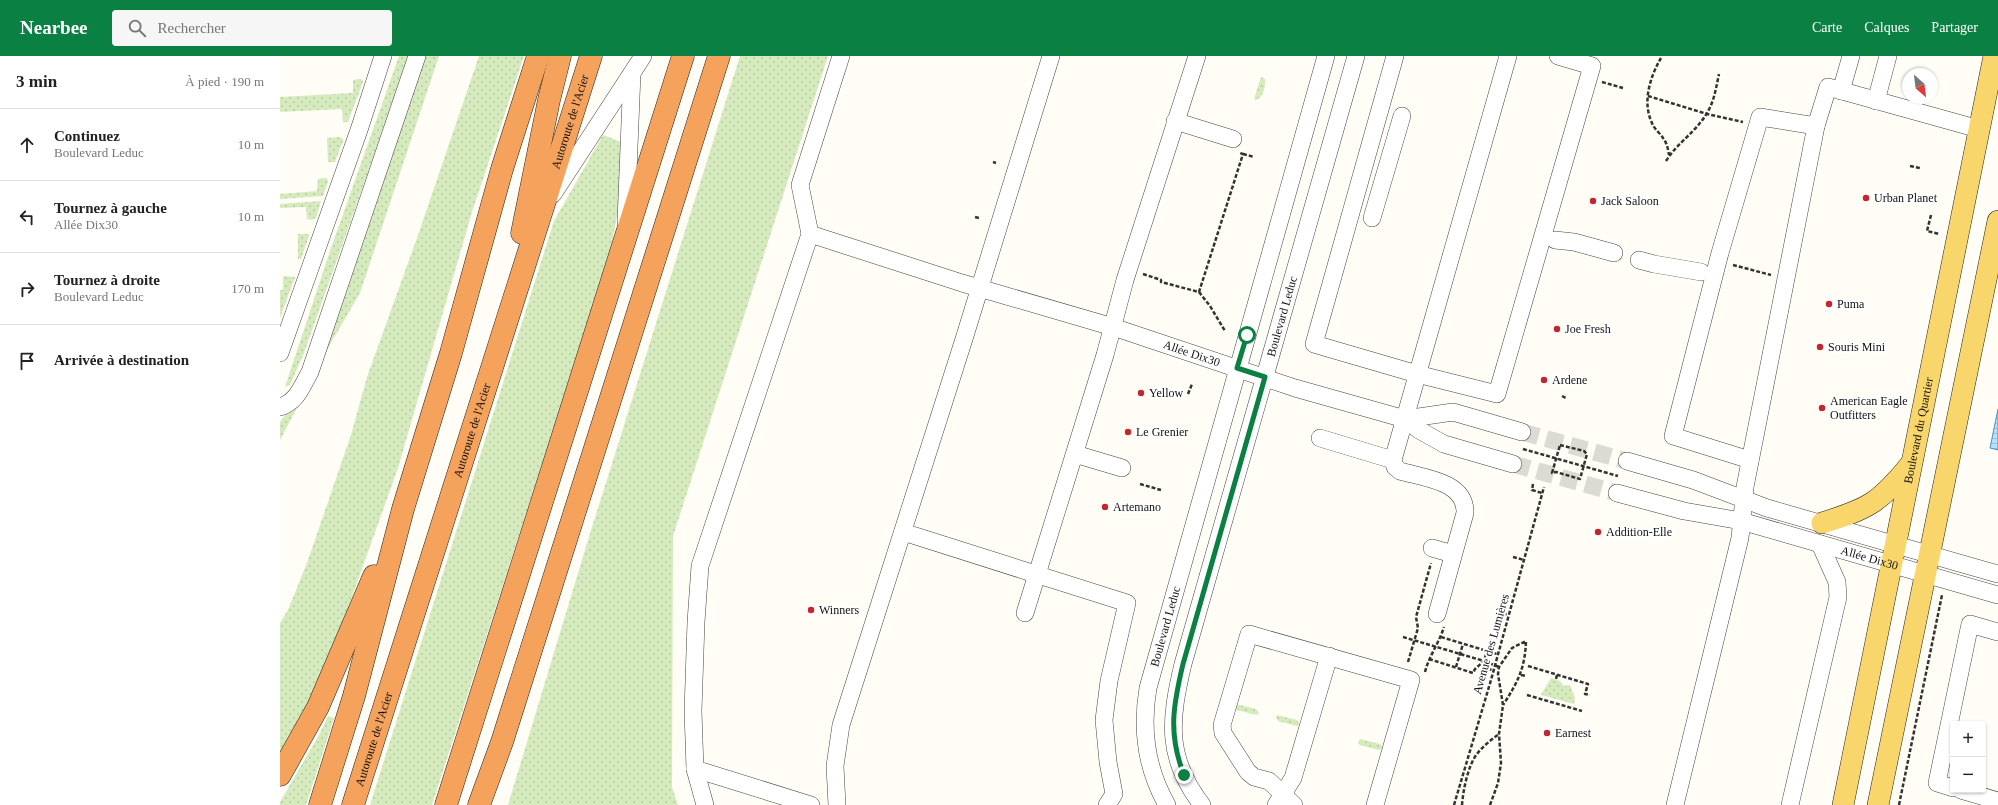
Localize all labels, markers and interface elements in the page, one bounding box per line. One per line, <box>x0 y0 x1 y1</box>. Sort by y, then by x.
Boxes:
search box <box>112 10 392 46</box>
text: Nearbee <box>20 17 88 38</box>
icon: search <box>126 17 148 39</box>
text: Rechercher <box>158 20 226 36</box>
text: Carte <box>1812 20 1842 35</box>
text: Calques <box>1864 20 1909 35</box>
text: Partager <box>1931 20 1978 35</box>
north arrow <box>1902 68 1938 104</box>
text: 3 min <box>16 72 57 91</box>
street label: Autoroute de l'Acier <box>549 73 592 171</box>
text: À pied · 190 m <box>185 74 264 89</box>
text: Continuez <box>54 128 120 144</box>
icon: ahead <box>16 134 38 156</box>
text: 10 m <box>238 137 264 152</box>
text: Boulevard Leduc <box>54 145 144 160</box>
place label: Urban Planet <box>1874 191 1938 205</box>
marker: Urban Planet <box>1861 193 1871 203</box>
place label: Jack Saloon <box>1601 194 1659 208</box>
marker: Jack Saloon <box>1588 196 1598 206</box>
text: Tournez à gauche <box>54 200 167 216</box>
icon: left <box>16 206 38 228</box>
text: 10 m <box>238 209 264 224</box>
text: Allée Dix30 <box>54 217 118 232</box>
text: Tournez à droite <box>54 272 160 288</box>
street label: Boulevard Leduc <box>1264 275 1300 358</box>
icon: right <box>16 278 38 300</box>
text: 170 m <box>231 281 264 296</box>
text: Boulevard Leduc <box>54 289 144 304</box>
place label: Puma <box>1837 297 1865 311</box>
marker: Puma <box>1824 299 1834 309</box>
place label: Joe Fresh <box>1565 322 1611 336</box>
marker: Joe Fresh <box>1552 324 1562 334</box>
route start <box>1238 326 1256 344</box>
street label: Allée Dix30 <box>1162 337 1222 369</box>
place label: Souris Mini <box>1828 340 1886 354</box>
marker: Souris Mini <box>1815 342 1825 352</box>
icon: arrive <box>16 350 38 372</box>
text: Arrivée à destination <box>54 352 189 368</box>
place label: Ardene <box>1552 373 1587 387</box>
marker: Ardene <box>1539 375 1549 385</box>
street label: Boulevard du Quartier <box>1901 376 1936 485</box>
street label: Autoroute de l'Acier <box>450 382 494 479</box>
place label: Yellow <box>1149 386 1183 400</box>
marker: Yellow <box>1136 388 1146 398</box>
place label: American Eagle Outfitters <box>1830 394 1908 422</box>
marker: American Eagle Outfitters <box>1817 403 1827 413</box>
place label: Le Grenier <box>1136 425 1188 439</box>
marker: Le Grenier <box>1123 427 1133 437</box>
place label: Artemano <box>1113 500 1161 514</box>
marker: Artemano <box>1100 502 1110 512</box>
place label: Addition-Elle <box>1606 525 1672 539</box>
marker: Addition-Elle <box>1593 527 1603 537</box>
street label: Allée Dix30 <box>1839 543 1900 573</box>
street label: Boulevard Leduc <box>1147 585 1183 668</box>
street label: Avenue des Lumières <box>1470 592 1512 696</box>
place label: Winners <box>819 603 860 617</box>
marker: Winners <box>806 605 816 615</box>
street label: Autoroute de l'Acier <box>352 690 395 788</box>
map controls <box>1950 721 1986 793</box>
button: + <box>1950 721 1986 757</box>
place label: Earnest <box>1555 726 1592 740</box>
marker: Earnest <box>1542 728 1552 738</box>
button: − <box>1950 757 1986 793</box>
route end <box>1175 766 1193 784</box>

